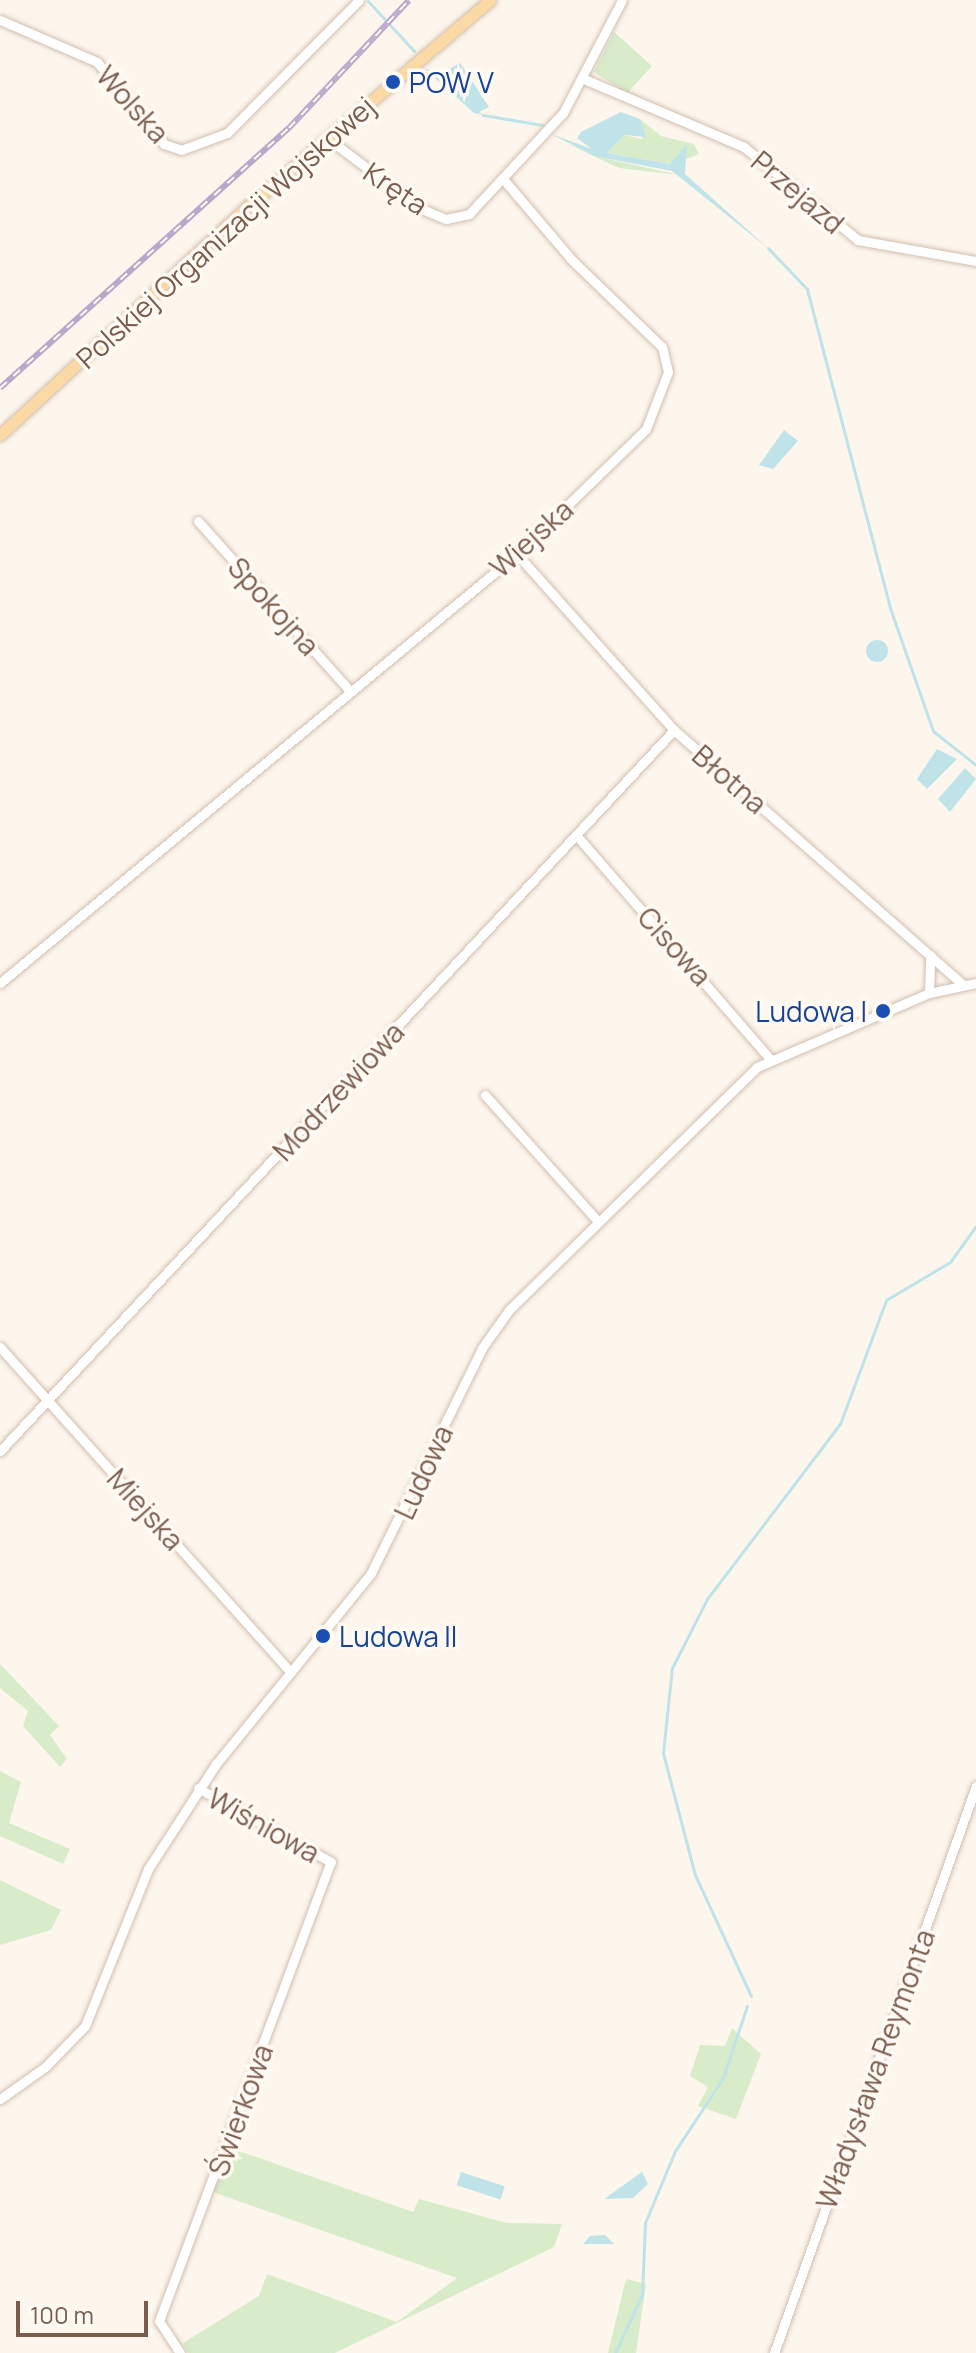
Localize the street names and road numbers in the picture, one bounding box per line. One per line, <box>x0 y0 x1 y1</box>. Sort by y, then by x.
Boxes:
street label: Wolska <box>90 59 176 149</box>
street label: Polskiej Organizacji Wojskowej <box>69 89 381 375</box>
street label: Przejazd <box>745 144 851 240</box>
street label: Kręta <box>358 155 434 221</box>
street label: Wiejska <box>483 492 579 584</box>
street label: Spokojna <box>221 550 327 662</box>
street label: Błotna <box>686 738 774 820</box>
street label: Cisowa <box>631 900 719 992</box>
street label: Modrzewiowa <box>266 1015 410 1167</box>
street label: Ludowa <box>387 1420 459 1524</box>
street label: Miejska <box>101 1461 191 1557</box>
street label: Wiśniowa <box>202 1781 326 1869</box>
street label: Władysława Reymonta <box>809 1925 941 2213</box>
street label: Świerkowa <box>201 2040 279 2180</box>

